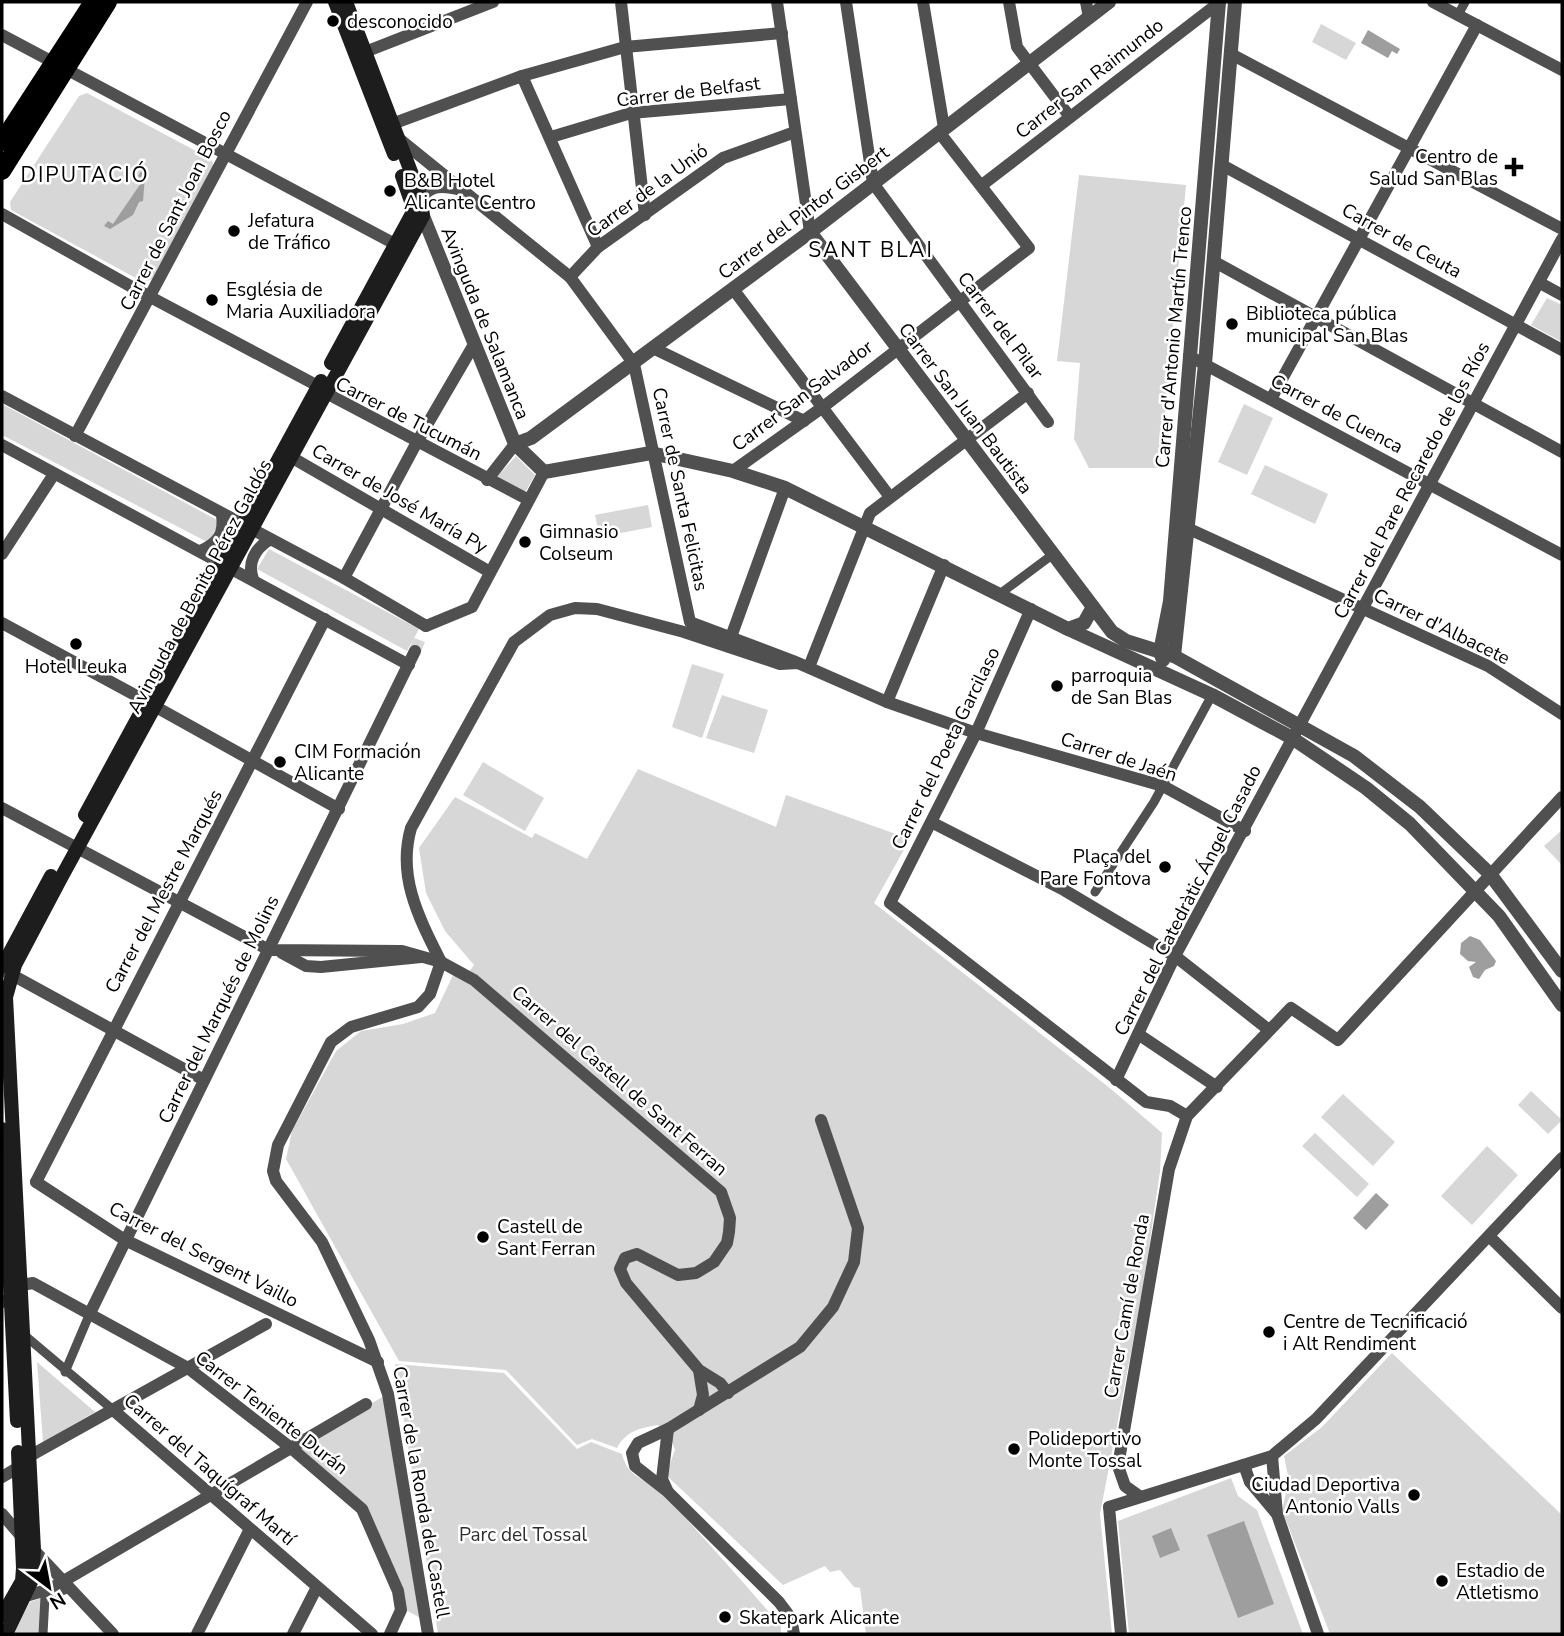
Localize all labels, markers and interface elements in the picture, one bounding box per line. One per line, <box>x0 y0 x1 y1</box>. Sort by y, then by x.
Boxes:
place label: desconocido <box>347 9 453 35</box>
marker: desconocido <box>325 13 341 29</box>
street label: Carrer San Raimundo <box>1010 13 1169 145</box>
street label: Carrer de Belfast <box>615 70 762 114</box>
street label: Carrer de Sant Joan Bosco <box>114 106 238 315</box>
street label: Carrer de la Unió <box>582 138 714 244</box>
street label: Carrer del Pintor Gisbert <box>713 140 895 286</box>
place label: Centro de Salud San Blas <box>1369 144 1498 192</box>
marker: Centro de Salud San Blas <box>1504 157 1524 177</box>
district label: DIPUTACIÓ <box>20 161 150 189</box>
place label: B&B Hotel Alicante Centro <box>404 168 536 216</box>
marker: B&B Hotel Alicante Centro <box>382 183 398 199</box>
street label: Carrer de Ceuta <box>1337 197 1466 285</box>
street label: Carrer d'Antonio Martín Trenco <box>1150 205 1198 469</box>
place label: Jefatura de Tráfico <box>247 208 331 256</box>
marker: Jefatura de Tráfico <box>226 223 242 239</box>
street label: Avinguda de Salamanca <box>435 223 536 424</box>
district label: SANT BLAI <box>808 236 934 264</box>
street label: Carrer del Pilar <box>951 266 1049 385</box>
place label: Església de Maria Auxiliadora <box>226 277 376 325</box>
marker: Església de Maria Auxiliadora <box>204 292 220 308</box>
place label: Biblioteca pública municipal San Blas <box>1246 301 1408 349</box>
marker: Biblioteca pública municipal San Blas <box>1224 316 1240 332</box>
street label: Carrer San Juan Bautista <box>892 318 1038 500</box>
street label: Carrer San Salvador <box>727 334 879 457</box>
street label: Carrer del Pare Recaredo de los Ríos <box>1328 337 1496 624</box>
street label: Carrer de Cuenca <box>1266 368 1407 460</box>
street label: Carrer de Tucumán <box>331 371 486 467</box>
street label: Carrer de Santa Felicitas <box>646 385 714 593</box>
street label: Carrer de José María Py <box>307 438 492 560</box>
street label: Avinguda de Benito Pérez Galdós <box>122 455 278 718</box>
place label: Gimnasio Colseum <box>539 519 618 567</box>
marker: Gimnasio Colseum <box>517 534 533 550</box>
street label: Carrer d'Albacete <box>1369 583 1514 671</box>
marker: Hotel Leuka <box>68 636 84 652</box>
street label: Carrer del Poeta Garcilaso <box>885 643 1006 854</box>
place label: Hotel Leuka <box>25 654 127 680</box>
place label: parroquia de San Blas <box>1071 663 1172 711</box>
marker: parroquia de San Blas <box>1049 678 1065 694</box>
street label: Carrer de Jaén <box>1057 726 1180 788</box>
place label: CIM Formación Alicante <box>294 739 421 787</box>
marker: CIM Formación Alicante <box>272 754 288 770</box>
street label: Carrer del Catedràtic Ángel Casado <box>1108 760 1268 1041</box>
street label: Carrer del Mestre Marqués <box>99 785 229 998</box>
place label: Plaça del Pare Fontova <box>1040 844 1151 892</box>
marker: Plaça del Pare Fontova <box>1157 859 1173 875</box>
street label: Carrer del Marqués de Molins <box>152 891 286 1128</box>
street label: Carrer del Castell de Sant Ferran <box>506 980 733 1182</box>
street label: Carrer del Sergent Vaillo <box>104 1196 303 1314</box>
street label: Carrer Camí de Ronda <box>1098 1212 1156 1401</box>
place label: Castell de Sant Ferran <box>497 1214 596 1262</box>
marker: Castell de Sant Ferran <box>475 1229 491 1245</box>
place label: Centre de Tecnificació i Alt Rendiment <box>1283 1309 1468 1357</box>
marker: Centre de Tecnificació i Alt Rendiment <box>1261 1324 1277 1340</box>
street label: Carrer Teniente Durán <box>189 1345 353 1481</box>
street label: Carrer de la Ronda del Castell <box>386 1364 456 1621</box>
street label: Carrer del Taquígraf Martí <box>118 1388 302 1553</box>
place label: Polideportivo Monte Tossal <box>1028 1426 1142 1474</box>
marker: Polideportivo Monte Tossal <box>1006 1441 1022 1457</box>
place label: Ciudad Deportiva Antonio Valls <box>1251 1472 1400 1520</box>
marker: Ciudad Deportiva Antonio Valls <box>1406 1487 1422 1503</box>
park label: Parc del Tossal <box>459 1522 587 1548</box>
north arrow <box>14 1552 84 1622</box>
place label: Estadio de Atletismo <box>1456 1558 1545 1606</box>
marker: Estadio de Atletismo <box>1434 1573 1450 1589</box>
text: N <box>45 1586 70 1615</box>
place label: Skatepark Alicante <box>739 1605 899 1631</box>
marker: Skatepark Alicante <box>717 1609 733 1625</box>

